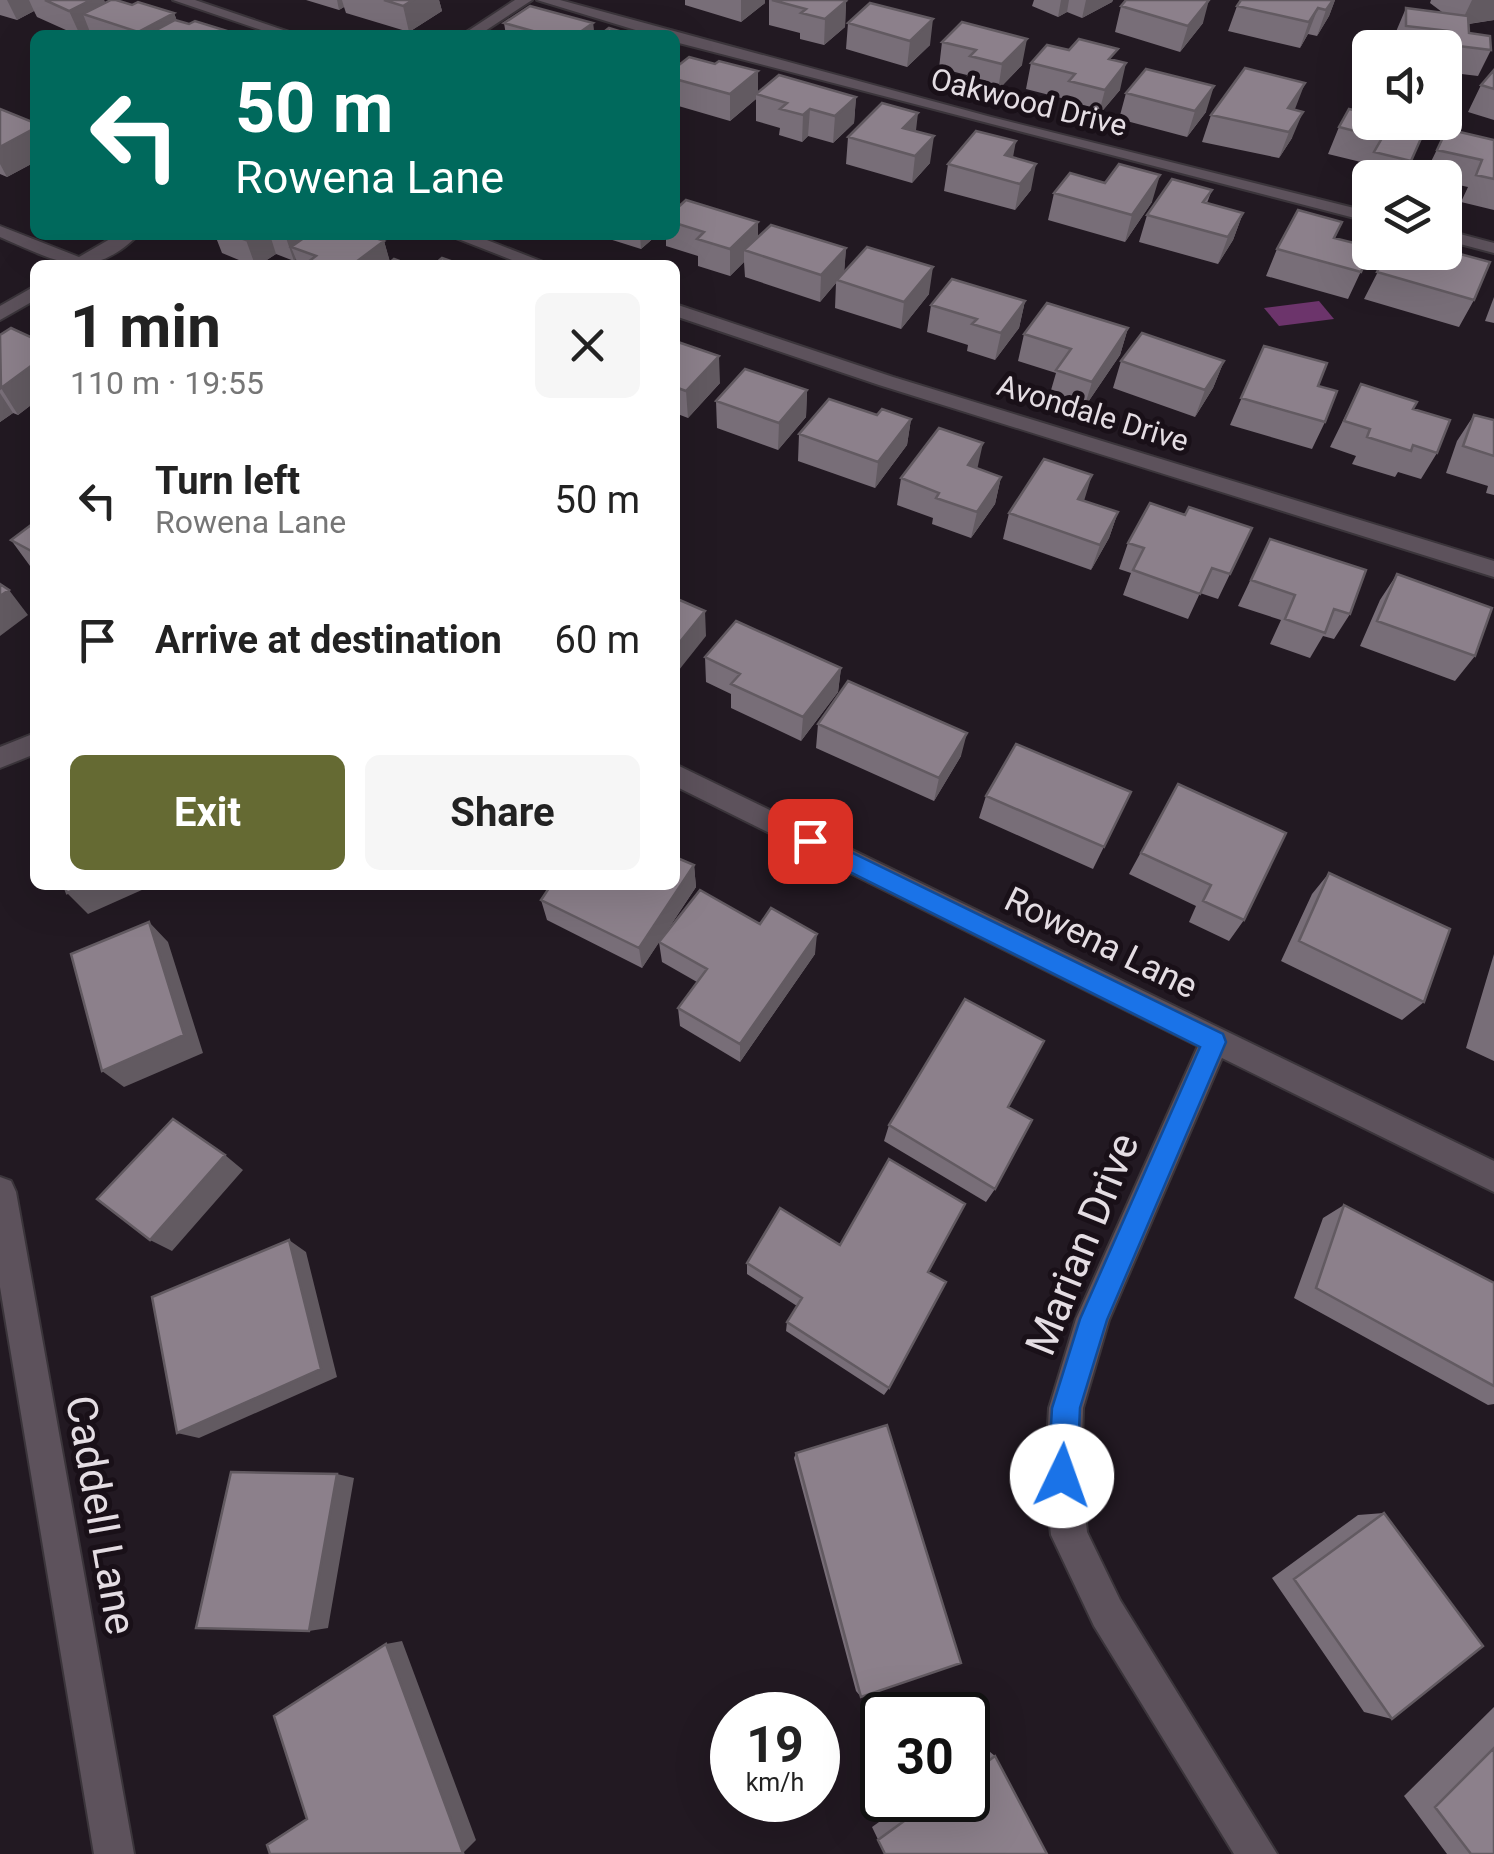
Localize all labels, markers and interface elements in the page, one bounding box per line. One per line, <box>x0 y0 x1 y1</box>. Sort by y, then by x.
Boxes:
map controls <box>1352 30 1462 270</box>
button: sound <box>1352 30 1462 140</box>
street label: Oakwood Drive <box>927 61 1131 143</box>
text: 50 m <box>235 67 393 149</box>
icon: left <box>70 70 200 200</box>
text: Rowena Lane <box>235 151 504 204</box>
button: layers <box>1352 160 1462 270</box>
text: 1 min <box>70 291 221 362</box>
button: close <box>535 293 640 398</box>
text: 110 m · 19:55 <box>70 364 264 402</box>
street label: Avondale Drive <box>993 367 1193 459</box>
text: Turn left <box>155 459 300 503</box>
icon: left <box>70 473 125 528</box>
text: 50 m <box>555 478 640 522</box>
text: Rowena Lane <box>155 503 346 541</box>
icon: arrive <box>70 613 125 668</box>
text: Arrive at destination <box>155 618 502 662</box>
text: 60 m <box>555 618 640 662</box>
button: Exit <box>70 755 345 870</box>
button: Share <box>365 755 640 870</box>
pin <box>768 799 853 884</box>
icon: arrive <box>783 814 838 869</box>
street label: Rowena Lane <box>998 879 1204 1007</box>
street label: Marian Drive <box>1015 1126 1149 1362</box>
street label: Caddell Lane <box>56 1392 146 1638</box>
position arrow <box>1010 1424 1114 1528</box>
speed limit sign: 30 <box>860 1692 990 1822</box>
text: 19 <box>746 1716 804 1774</box>
text: km/h <box>746 1768 804 1797</box>

